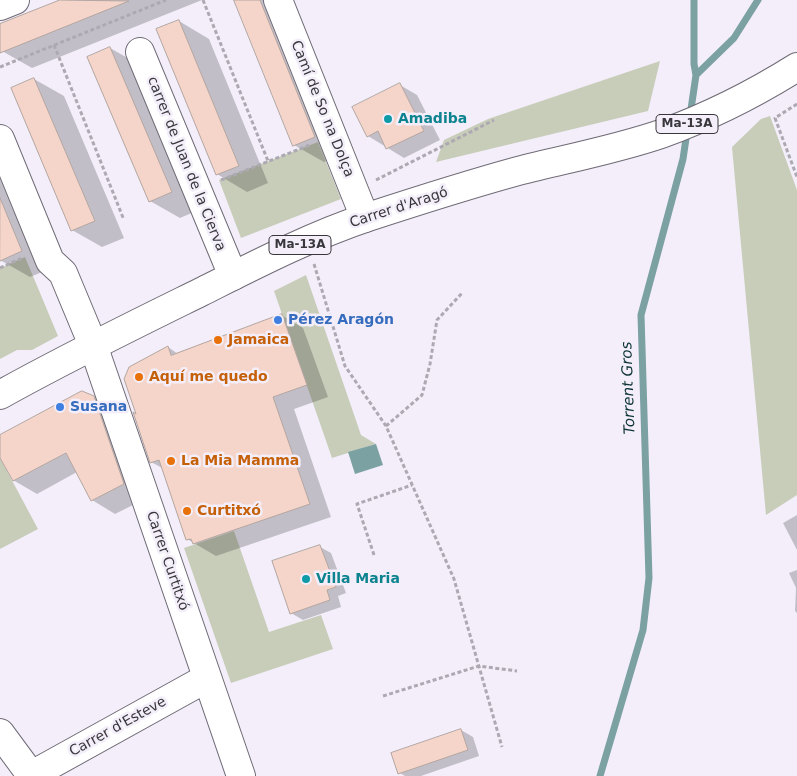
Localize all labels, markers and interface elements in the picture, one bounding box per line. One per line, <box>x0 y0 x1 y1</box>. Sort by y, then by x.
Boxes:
street label: Camí de So na Dolça <box>287 38 357 180</box>
street label: carrer de Juan de la Cierva <box>143 74 229 254</box>
place label: Amadiba <box>398 111 467 127</box>
marker: Amadiba <box>382 113 394 125</box>
road number: Ma-13A <box>656 115 718 134</box>
street label: Carrer d'Aragó <box>348 184 450 232</box>
road number: Ma-13A <box>269 236 331 254</box>
place label: Pérez Aragón <box>288 312 394 328</box>
marker: Pérez Aragón <box>272 314 284 326</box>
place label: Jamaica <box>228 332 289 348</box>
marker: Jamaica <box>212 334 224 346</box>
water label: Torrent Gros <box>618 341 640 435</box>
place label: Aquí me quedo <box>149 369 268 385</box>
marker: Aquí me quedo <box>133 371 145 383</box>
place label: Susana <box>70 399 127 415</box>
marker: Susana <box>54 401 66 413</box>
place label: La Mia Mamma <box>181 453 299 469</box>
marker: La Mia Mamma <box>165 455 177 467</box>
place label: Curtitxó <box>197 503 261 519</box>
marker: Curtitxó <box>181 505 193 517</box>
street label: Carrer Curtitxó <box>142 509 192 613</box>
place label: Villa Maria <box>316 571 400 587</box>
marker: Villa Maria <box>300 573 312 585</box>
street label: Carrer d'Esteve <box>67 693 169 761</box>

